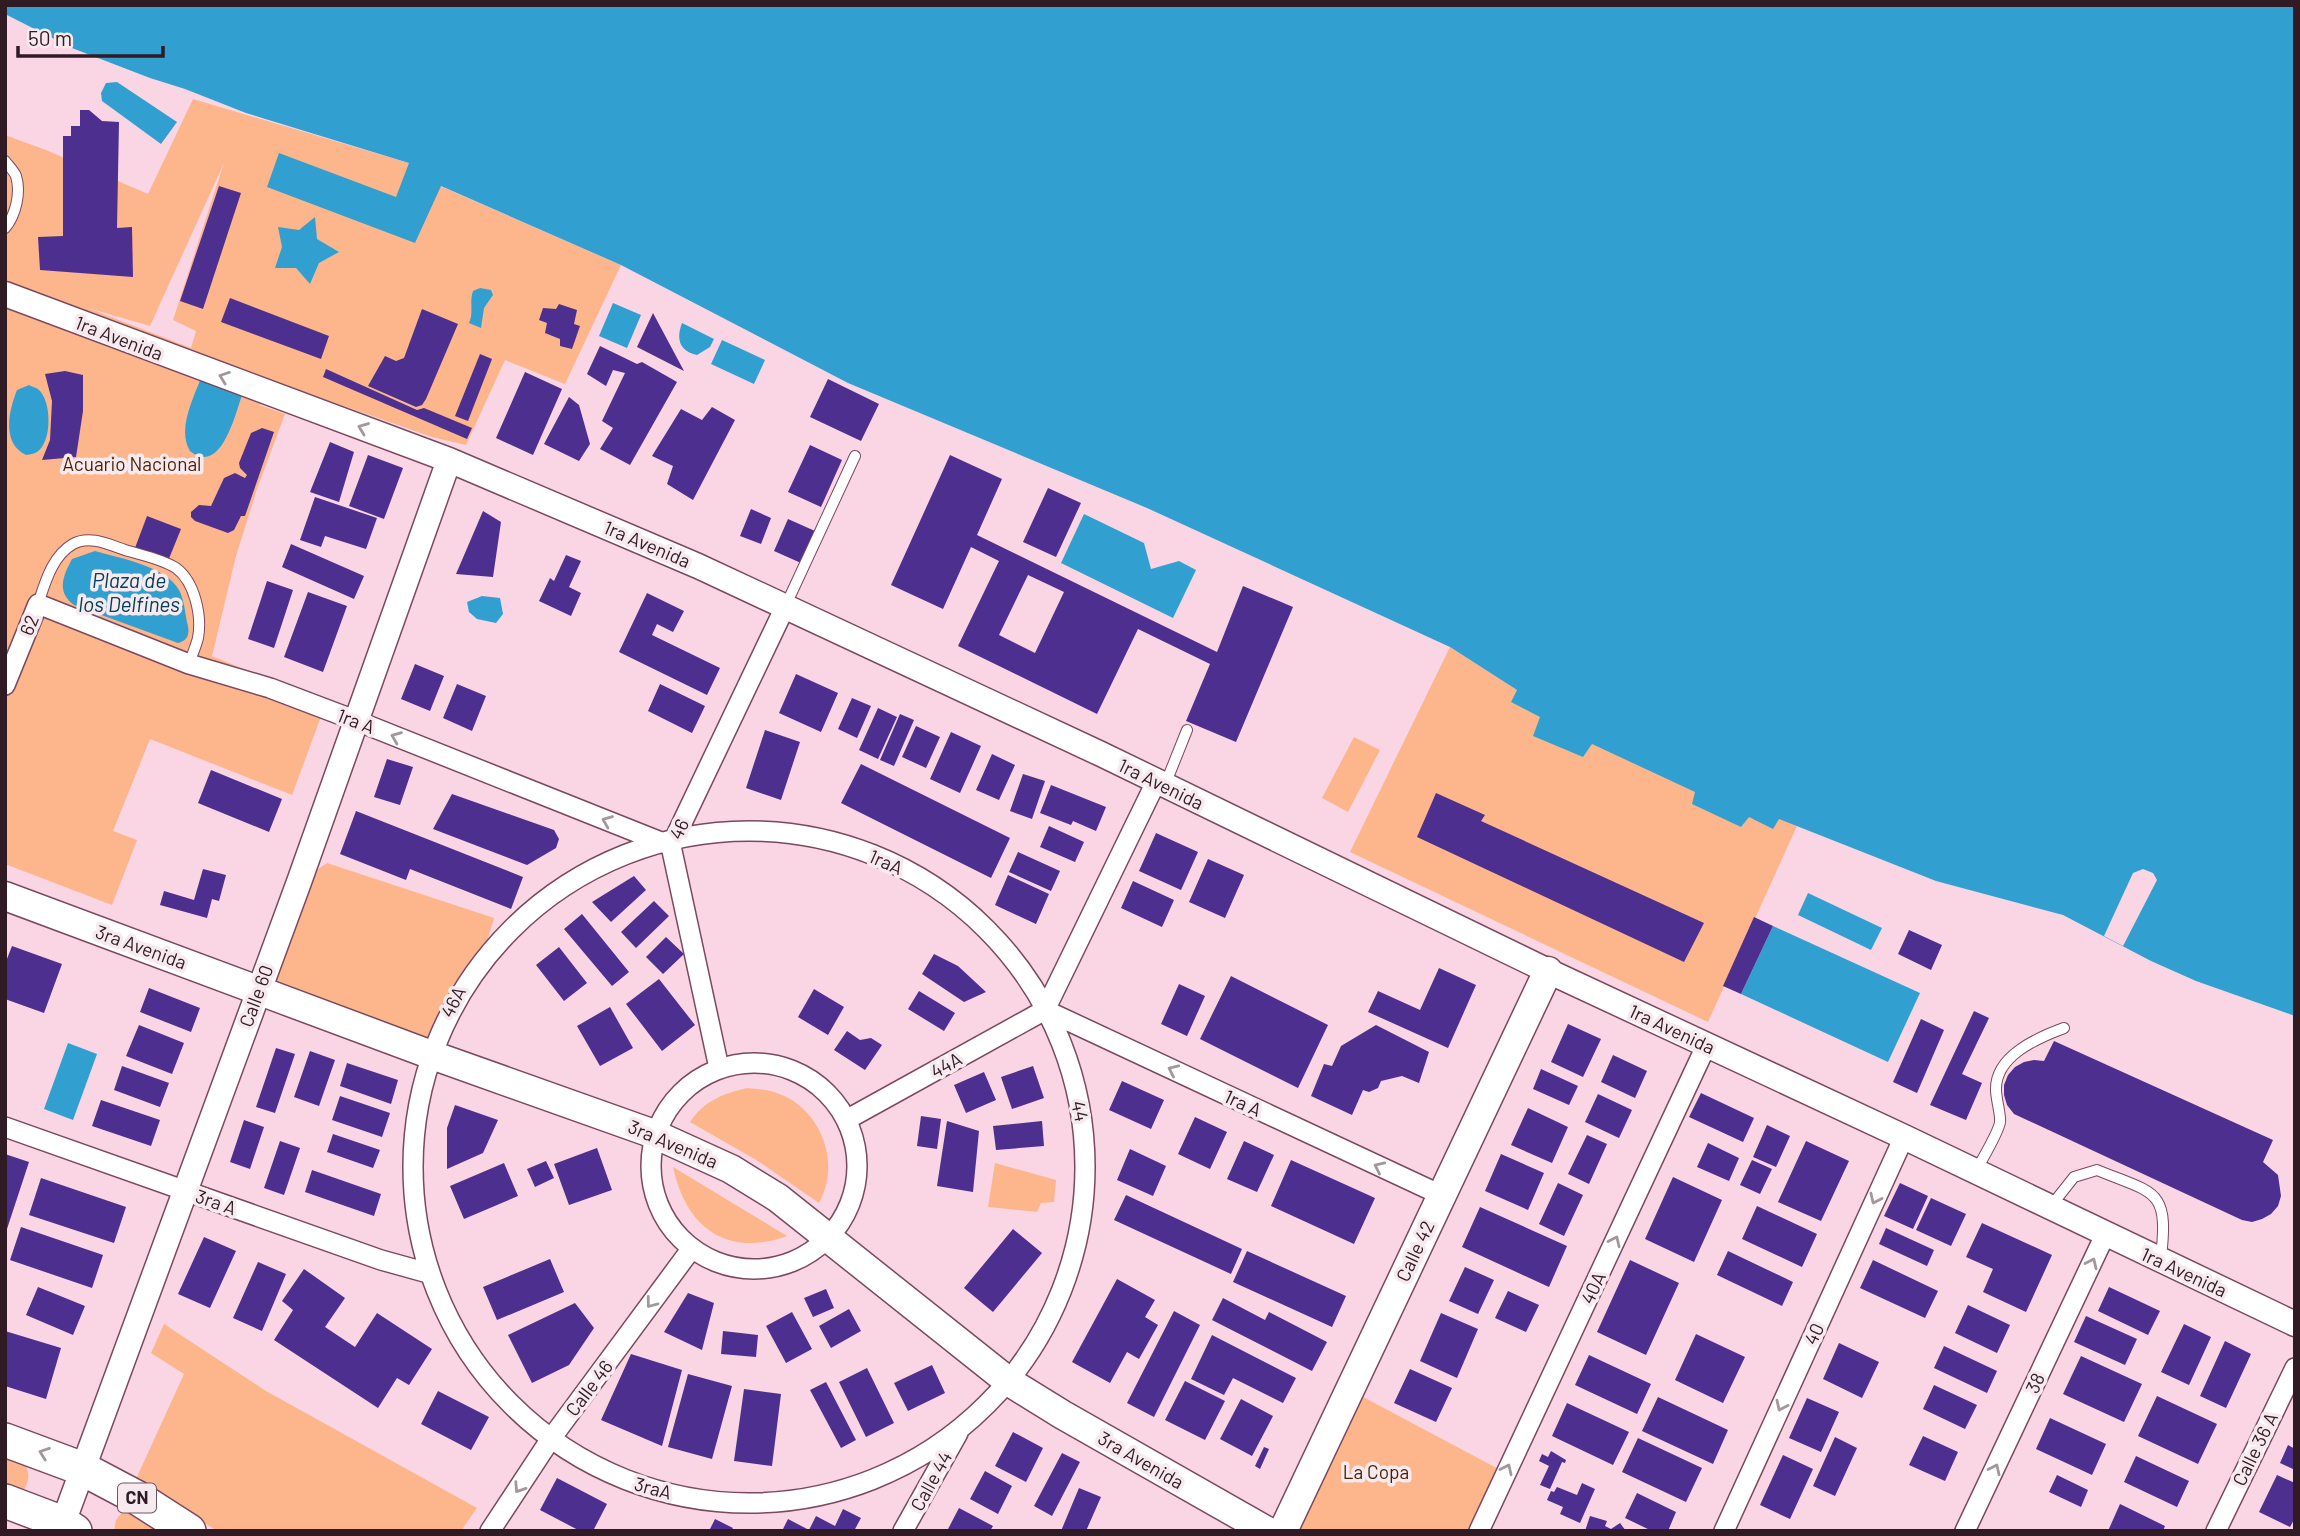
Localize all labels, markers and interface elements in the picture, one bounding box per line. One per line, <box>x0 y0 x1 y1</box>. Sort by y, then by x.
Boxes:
scale bar <box>18 14 163 58</box>
text: 50 m <box>28 25 72 50</box>
street label: 1ra Avenida <box>72 310 166 365</box>
one-way arrow <box>218 371 230 385</box>
one-way arrow <box>357 422 369 436</box>
park label: Acuario Nacional <box>63 452 201 475</box>
street label: 1ra Avenida <box>600 515 694 572</box>
water label: Plaza de los Delfines <box>78 567 180 616</box>
street label: 62 <box>14 611 43 638</box>
street label: 1ra A <box>334 703 378 738</box>
one-way arrow <box>391 731 403 745</box>
street label: 1ra Avenida <box>1115 753 1208 814</box>
one-way arrow <box>602 815 614 829</box>
street label: 46 <box>664 815 693 843</box>
street label: 1raA <box>866 844 907 879</box>
street label: 3ra Avenida <box>93 919 190 974</box>
street label: Calle 60 <box>234 962 277 1030</box>
street label: 46A <box>435 982 470 1021</box>
street label: 1ra Avenida <box>1626 999 1719 1058</box>
street label: 44A <box>926 1047 966 1082</box>
one-way arrow <box>1168 1064 1180 1078</box>
street label: 1ra A <box>1221 1084 1266 1121</box>
street label: 44 <box>1067 1098 1094 1124</box>
street label: 3ra Avenida <box>625 1114 721 1173</box>
one-way arrow <box>1374 1161 1386 1175</box>
street label: 3ra A <box>193 1184 240 1219</box>
one-way arrow <box>1869 1192 1883 1204</box>
street label: Calle 42 <box>1391 1217 1439 1285</box>
one-way arrow <box>1606 1236 1620 1248</box>
street label: 1ra Avenida <box>2138 1242 2231 1301</box>
one-way arrow <box>2083 1258 2097 1270</box>
street label: 40A <box>1575 1268 1610 1307</box>
one-way arrow <box>647 1295 660 1308</box>
street label: 40 <box>1799 1319 1828 1348</box>
street label: Calle 46 <box>560 1355 617 1420</box>
street label: 38 <box>2020 1369 2049 1397</box>
one-way arrow <box>1775 1399 1789 1411</box>
street label: Calle 36 A <box>2227 1408 2282 1489</box>
street label: 3ra Avenida <box>1094 1426 1188 1493</box>
one-way arrow <box>39 1447 51 1461</box>
street label: Calle 44 <box>905 1447 956 1515</box>
park label: La Copa <box>1343 1460 1409 1483</box>
one-way arrow <box>1499 1464 1513 1476</box>
one-way arrow <box>1986 1464 2000 1476</box>
street label: 3raA <box>632 1472 674 1504</box>
one-way arrow <box>514 1480 527 1493</box>
road number: CN <box>118 1484 156 1512</box>

